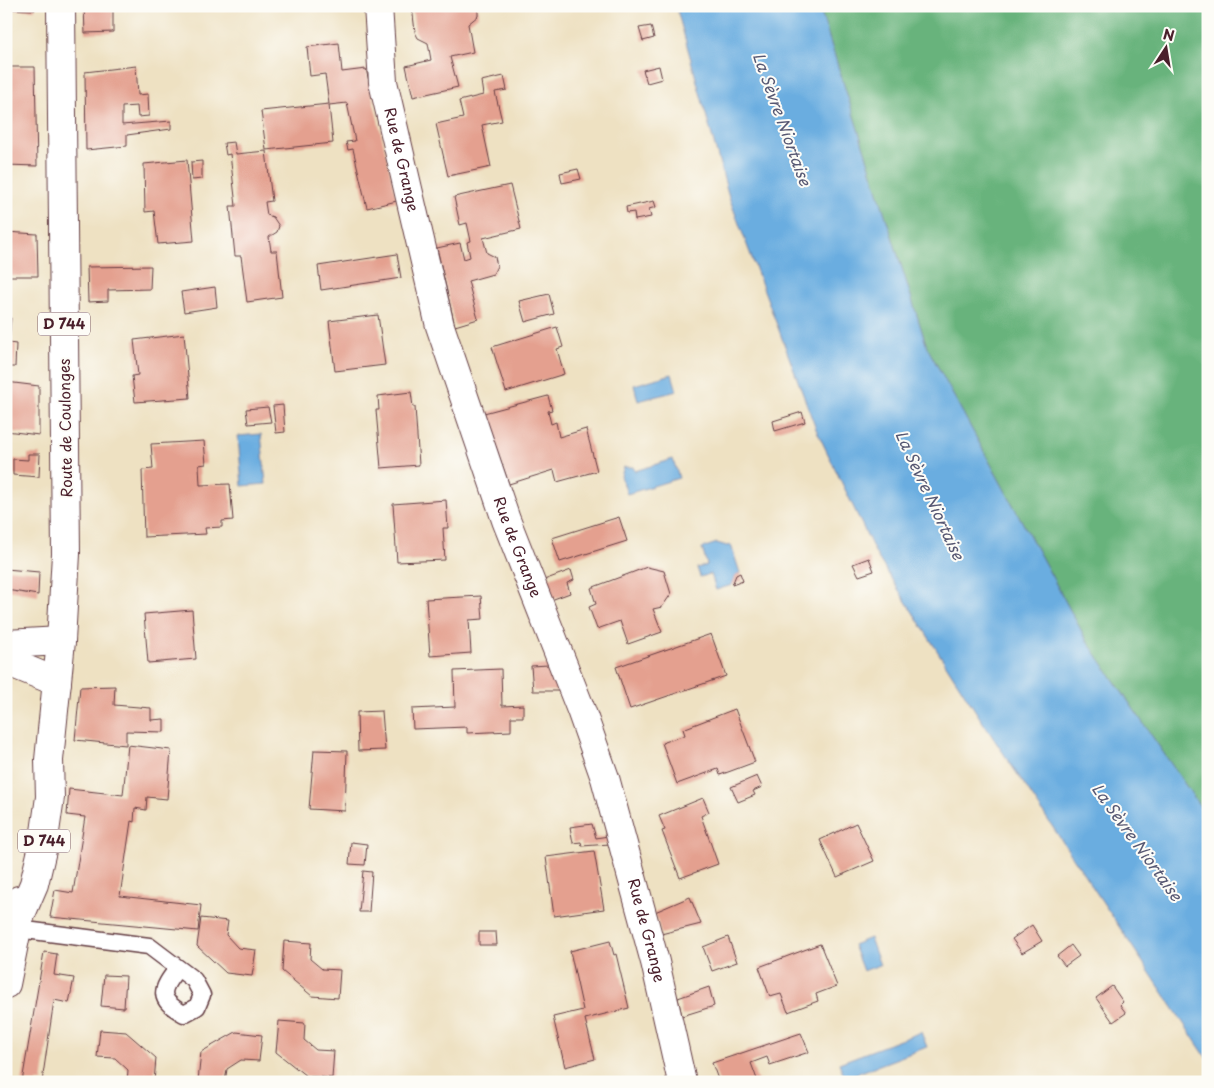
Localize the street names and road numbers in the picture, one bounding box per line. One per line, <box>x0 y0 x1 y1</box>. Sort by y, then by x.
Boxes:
street label: Rue de Grange <box>379 105 426 214</box>
road number: D 744 <box>38 312 90 336</box>
street label: Route de Coulonges <box>52 358 77 498</box>
street label: Rue de Grange <box>489 493 548 600</box>
road number: D 744 <box>18 829 70 852</box>
street label: Rue de Grange <box>623 876 672 984</box>

